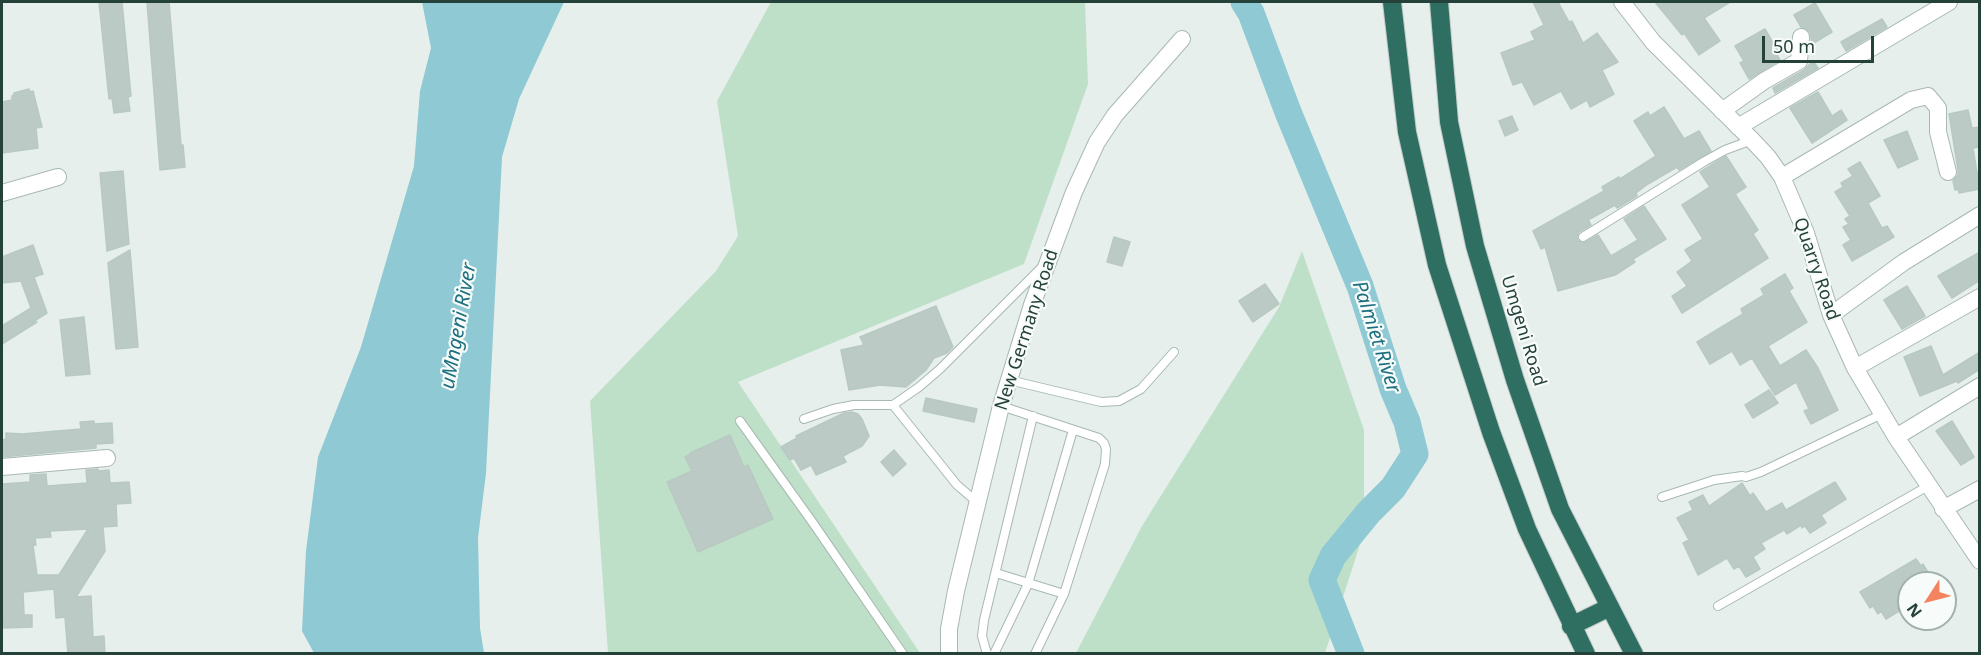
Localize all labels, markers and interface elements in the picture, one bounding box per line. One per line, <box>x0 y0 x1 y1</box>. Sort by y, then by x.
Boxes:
scale bar <box>1765 24 1878 62</box>
text: 50 m <box>1773 34 1815 58</box>
street label: Quarry Road <box>1788 215 1844 323</box>
street label: New Germany Road <box>991 247 1063 413</box>
water label: uMngeni River <box>436 261 482 391</box>
street label: Umgeni Road <box>1496 273 1550 389</box>
water label: Palmiet River <box>1347 278 1405 396</box>
north arrow <box>1897 571 1957 631</box>
text: N <box>1901 599 1927 622</box>

